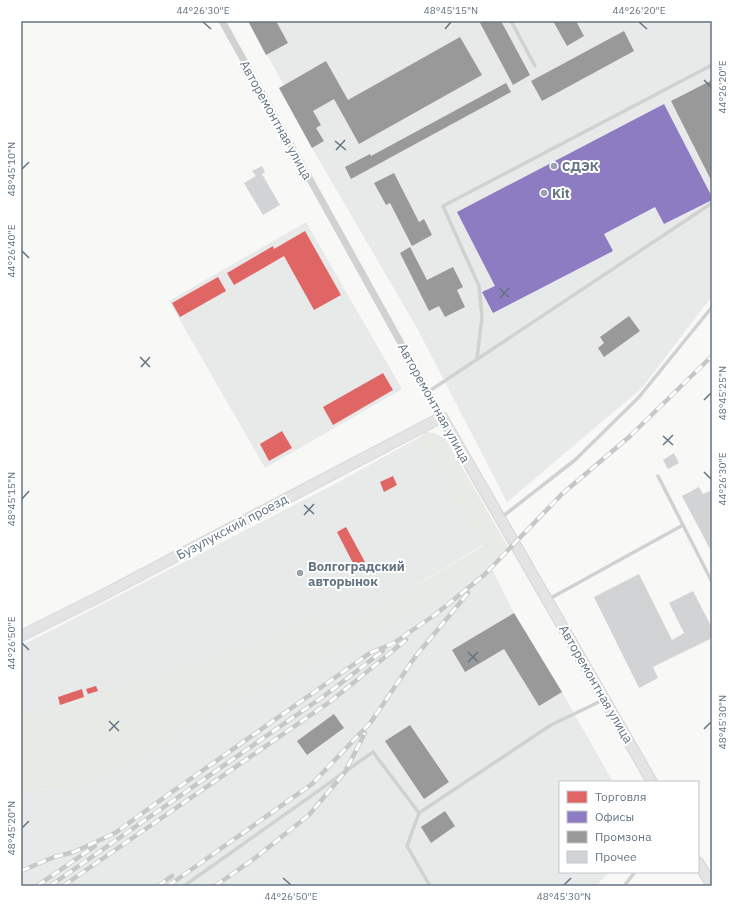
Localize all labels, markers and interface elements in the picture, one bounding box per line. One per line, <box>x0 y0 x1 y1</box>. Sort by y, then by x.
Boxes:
text: 44°26'30"E <box>176 4 230 17</box>
text: 48°45'15"N <box>424 4 478 17</box>
text: 44°26'20"E <box>612 4 666 17</box>
street label: Авторемонтная улица <box>236 57 316 183</box>
text: 44°26'20"E <box>716 60 729 114</box>
text: 48°45'10"N <box>5 142 18 196</box>
place label: СДЭК <box>562 158 599 175</box>
marker: СДЭК <box>549 161 559 171</box>
place label: Kit <box>552 185 570 202</box>
marker: Kit <box>539 188 549 198</box>
text: 44°26'40"E <box>5 224 18 278</box>
street label: Авторемонтная улица <box>394 340 474 466</box>
text: 48°45'25"N <box>716 366 729 420</box>
text: 44°26'30"E <box>716 452 729 506</box>
text: 48°45'15"N <box>5 472 18 526</box>
street label: Бузулукский проезд <box>173 490 291 564</box>
place label: Волгоградский авторынок <box>308 558 405 590</box>
marker: Волгоградский авторынок <box>295 568 305 578</box>
text: 44°26'50"E <box>5 616 18 670</box>
street label: Авторемонтная улица <box>555 622 637 746</box>
text: 48°45'30"N <box>716 695 729 749</box>
legend <box>559 781 699 873</box>
text: Торговля <box>595 789 646 804</box>
text: 48°45'20"N <box>5 801 18 855</box>
text: Офисы <box>595 809 634 824</box>
text: Промзона <box>595 829 652 844</box>
text: Прочее <box>595 849 637 864</box>
text: 44°26'50"E <box>264 890 318 903</box>
text: 48°45'30"N <box>537 890 591 903</box>

